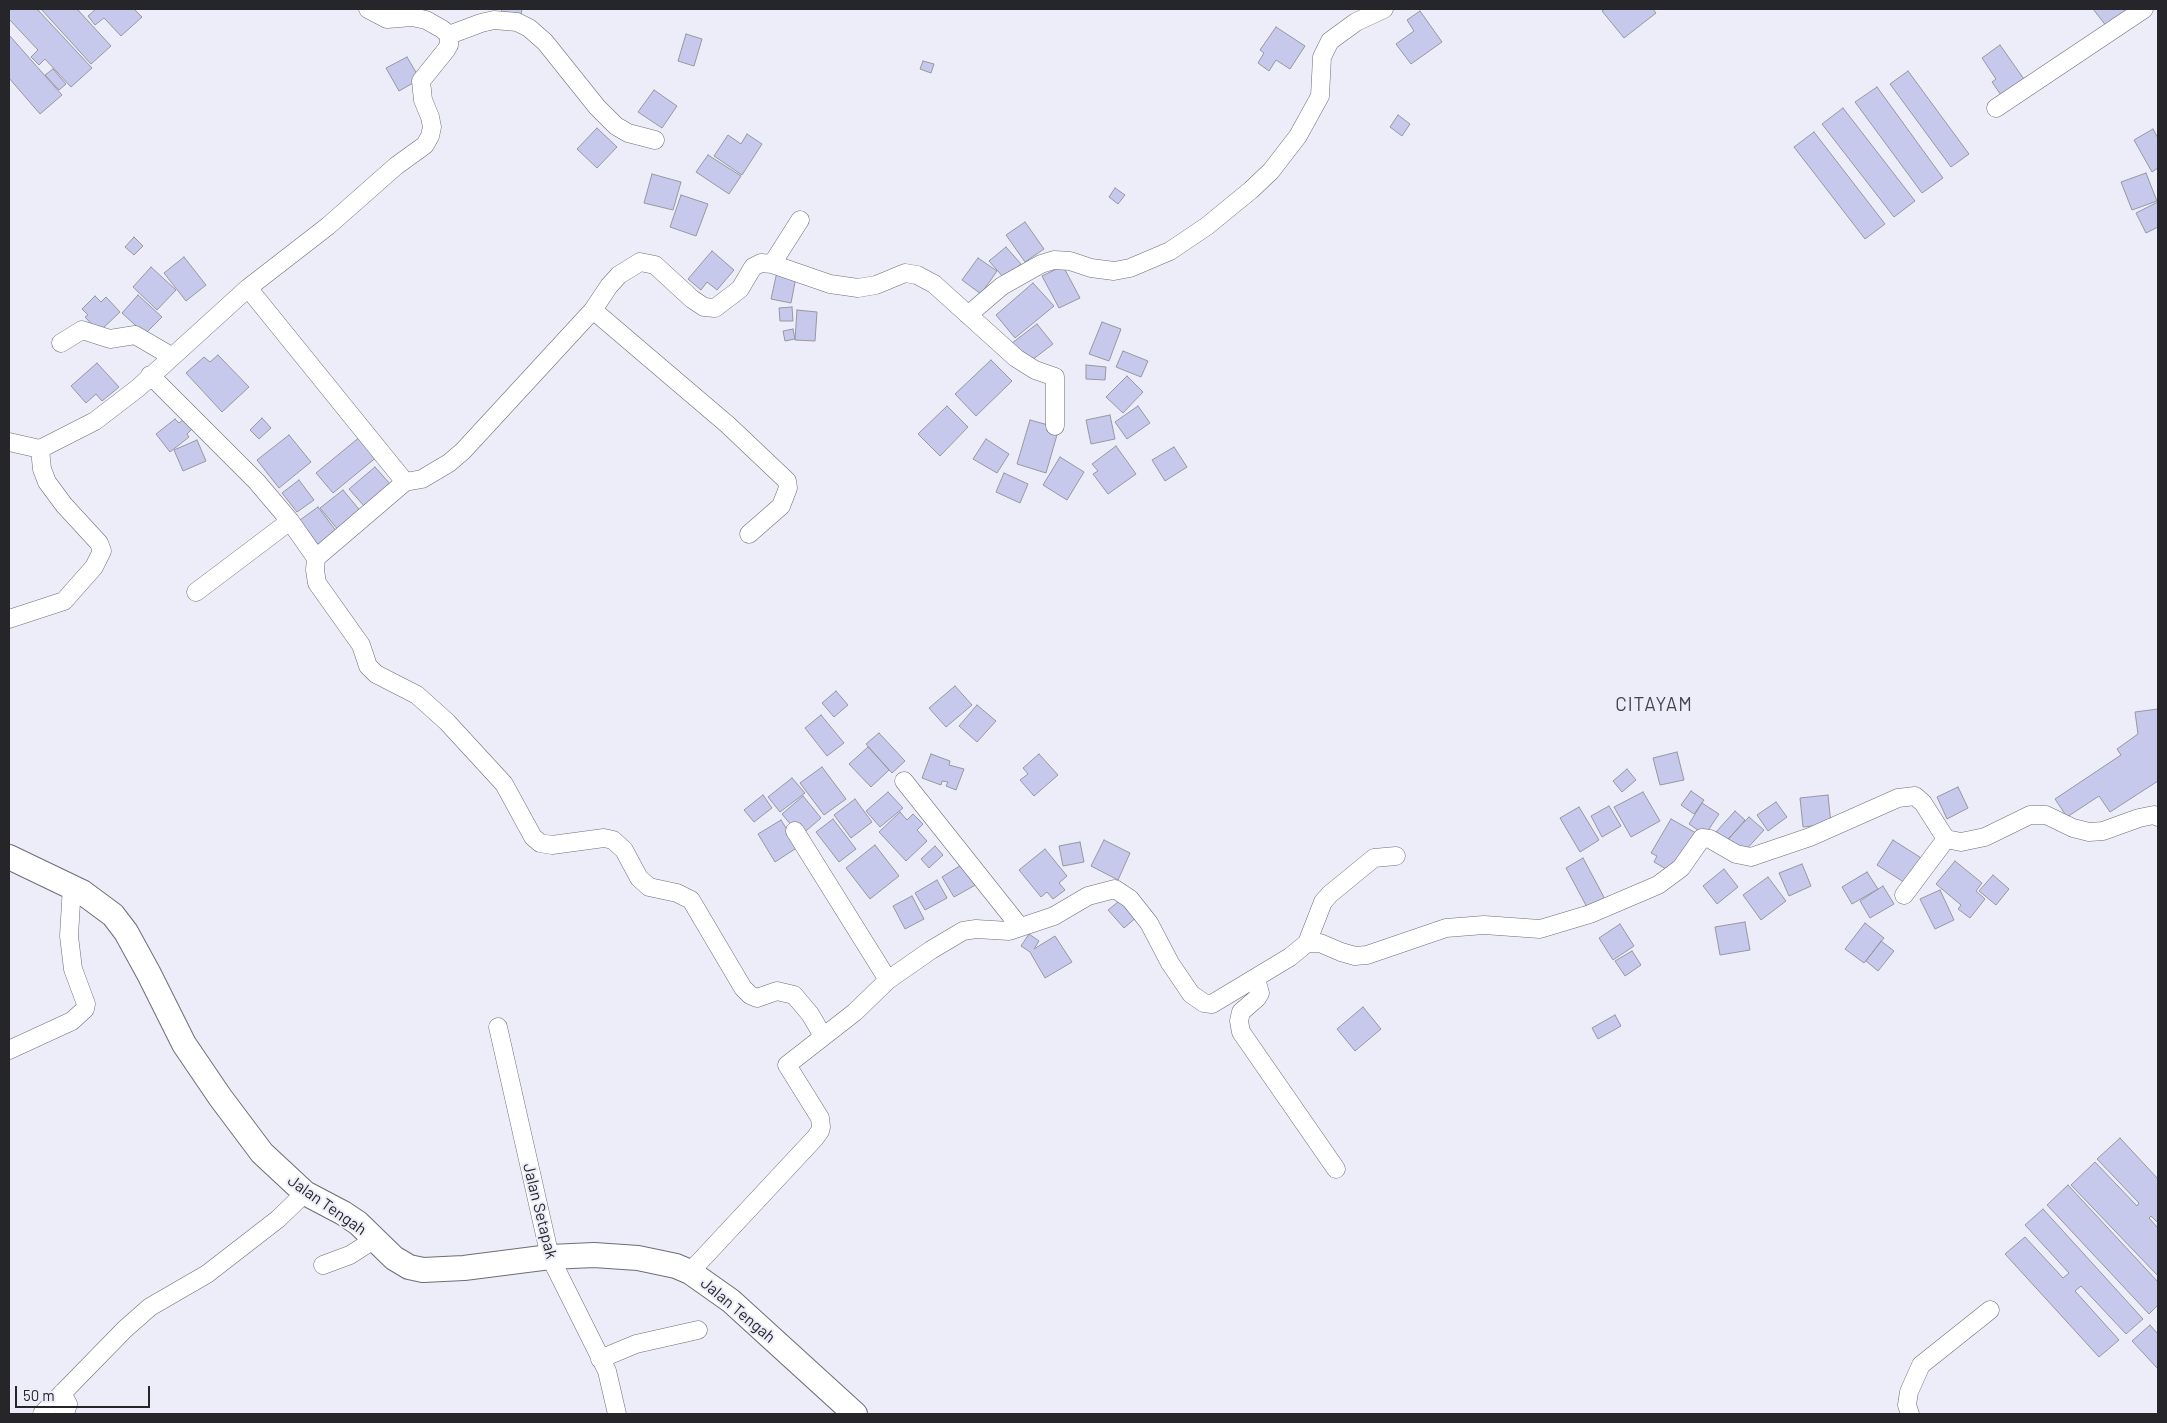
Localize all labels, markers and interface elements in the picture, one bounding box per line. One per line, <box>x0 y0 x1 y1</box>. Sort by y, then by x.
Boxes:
district label: CITAYAM <box>1614 694 1694 716</box>
street label: Jalan Setapak <box>519 1161 561 1261</box>
street label: Jalan Tengah <box>284 1171 370 1239</box>
street label: Jalan Tengah <box>697 1273 779 1347</box>
scale bar <box>18 1376 152 1408</box>
text: 50 m <box>23 1386 55 1404</box>

